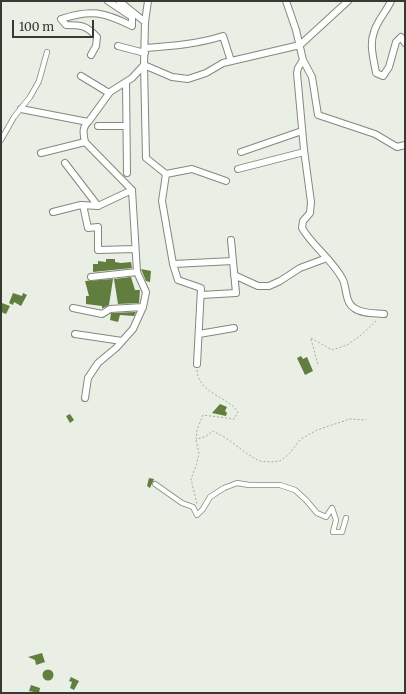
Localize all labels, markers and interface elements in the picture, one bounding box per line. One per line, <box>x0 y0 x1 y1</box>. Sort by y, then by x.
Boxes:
scale bar <box>14 12 96 38</box>
text: 100 m <box>19 19 54 34</box>

